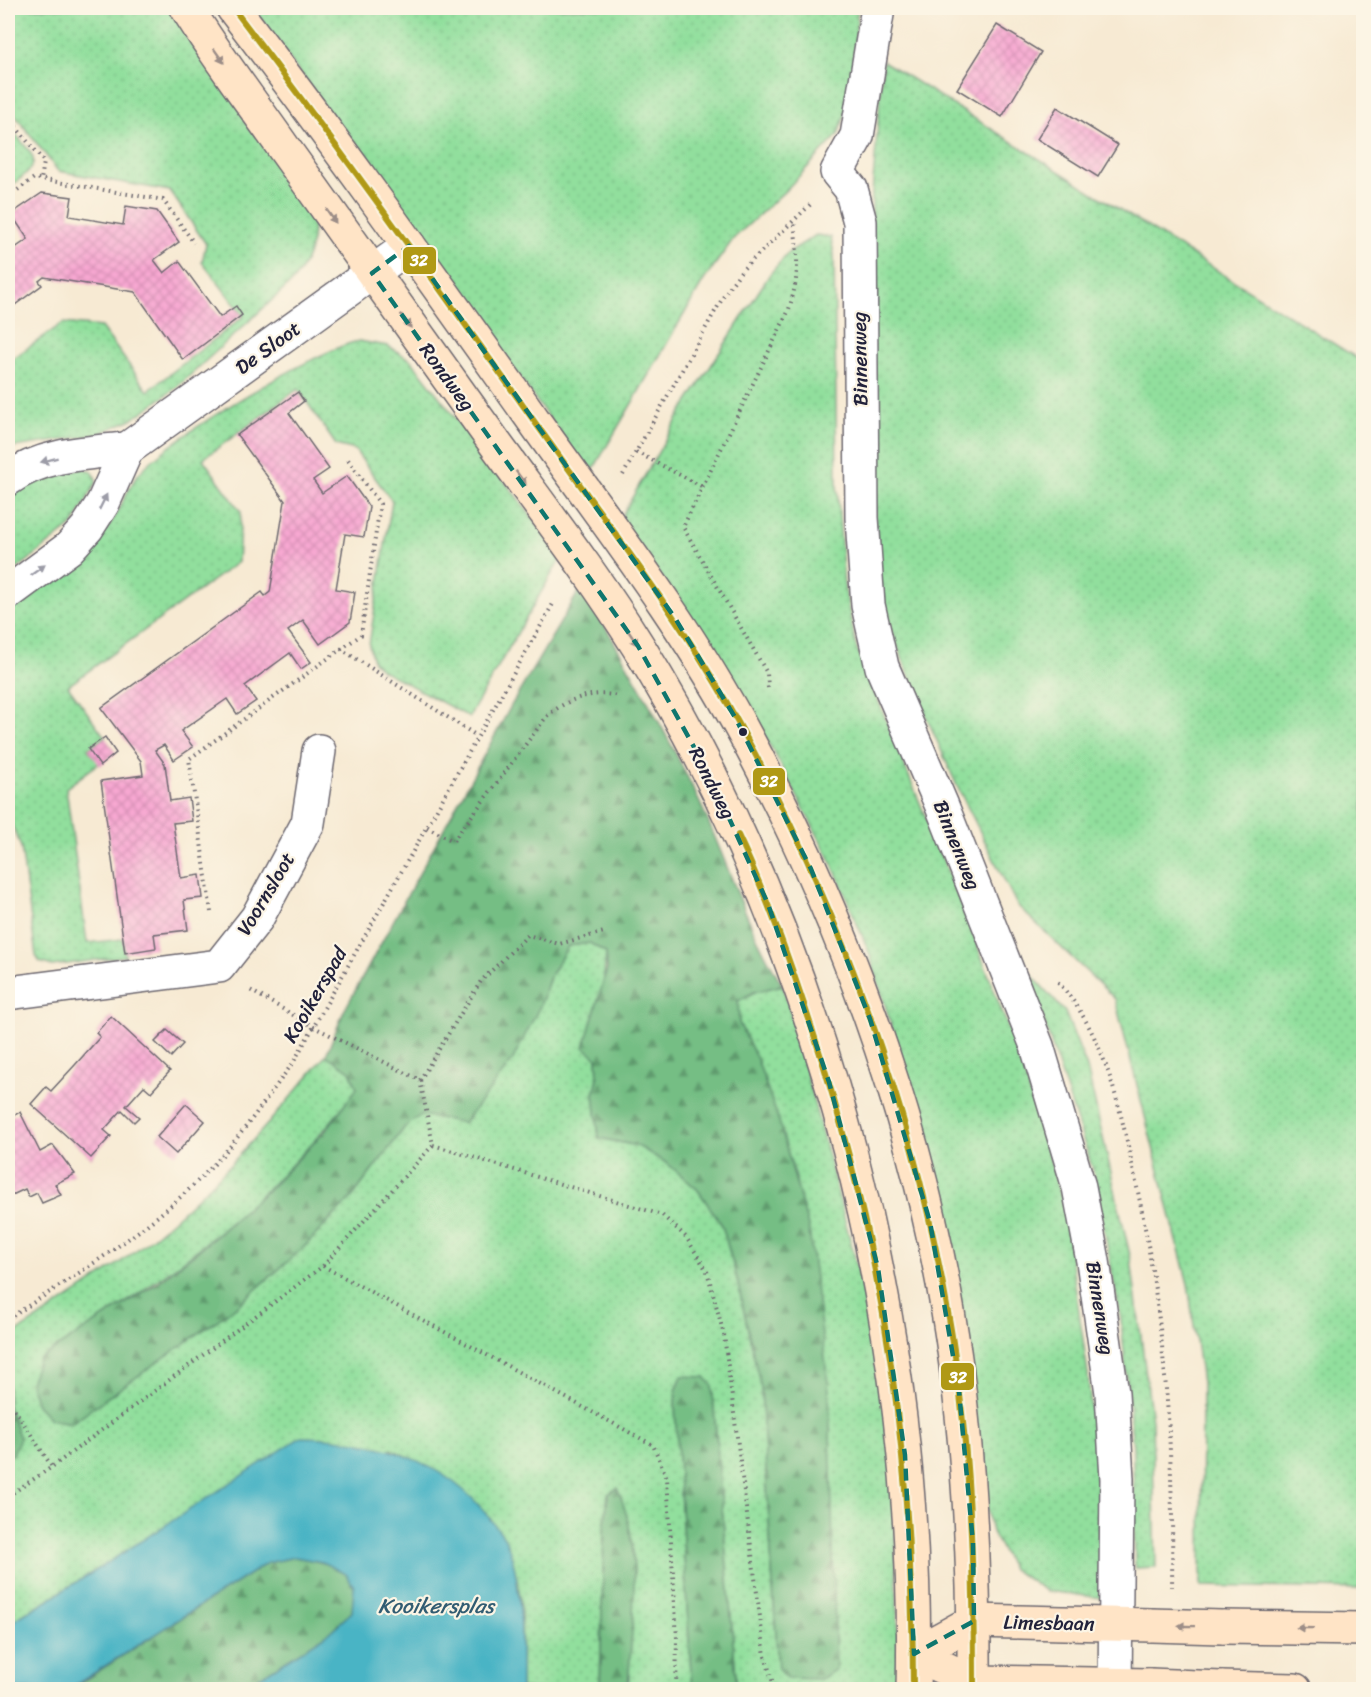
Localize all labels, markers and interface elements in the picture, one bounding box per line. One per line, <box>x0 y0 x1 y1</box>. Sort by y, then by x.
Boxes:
one-way arrow <box>213 48 225 64</box>
one-way arrow <box>325 208 337 223</box>
line badge: 32 <box>402 246 437 275</box>
text: 32 <box>409 246 429 275</box>
street label: Binnenweg <box>842 311 878 407</box>
street label: De Sloot <box>228 312 309 384</box>
one-way arrow <box>400 312 412 328</box>
street label: Rondweg <box>410 335 484 419</box>
one-way arrow <box>40 455 59 465</box>
one-way arrow <box>514 471 526 486</box>
one-way arrow <box>98 493 107 510</box>
one-way arrow <box>31 565 46 577</box>
one-way arrow <box>627 630 638 646</box>
unlabelled marker <box>737 726 749 738</box>
street label: Rondweg <box>679 740 745 826</box>
line badge: 32 <box>752 767 786 796</box>
text: 32 <box>759 767 779 796</box>
street label: Binnenweg <box>923 795 991 895</box>
street label: Voornsloot <box>227 845 305 943</box>
street label: Kooikerspad <box>273 939 357 1050</box>
street label: Binnenweg <box>1075 1259 1125 1357</box>
line badge: 32 <box>940 1362 975 1391</box>
text: 32 <box>948 1363 968 1392</box>
water label: Kooikersplas <box>378 1587 496 1625</box>
street label: Limesbaan <box>1003 1605 1095 1641</box>
one-way arrow <box>1177 1621 1196 1631</box>
one-way arrow <box>1296 1624 1315 1633</box>

